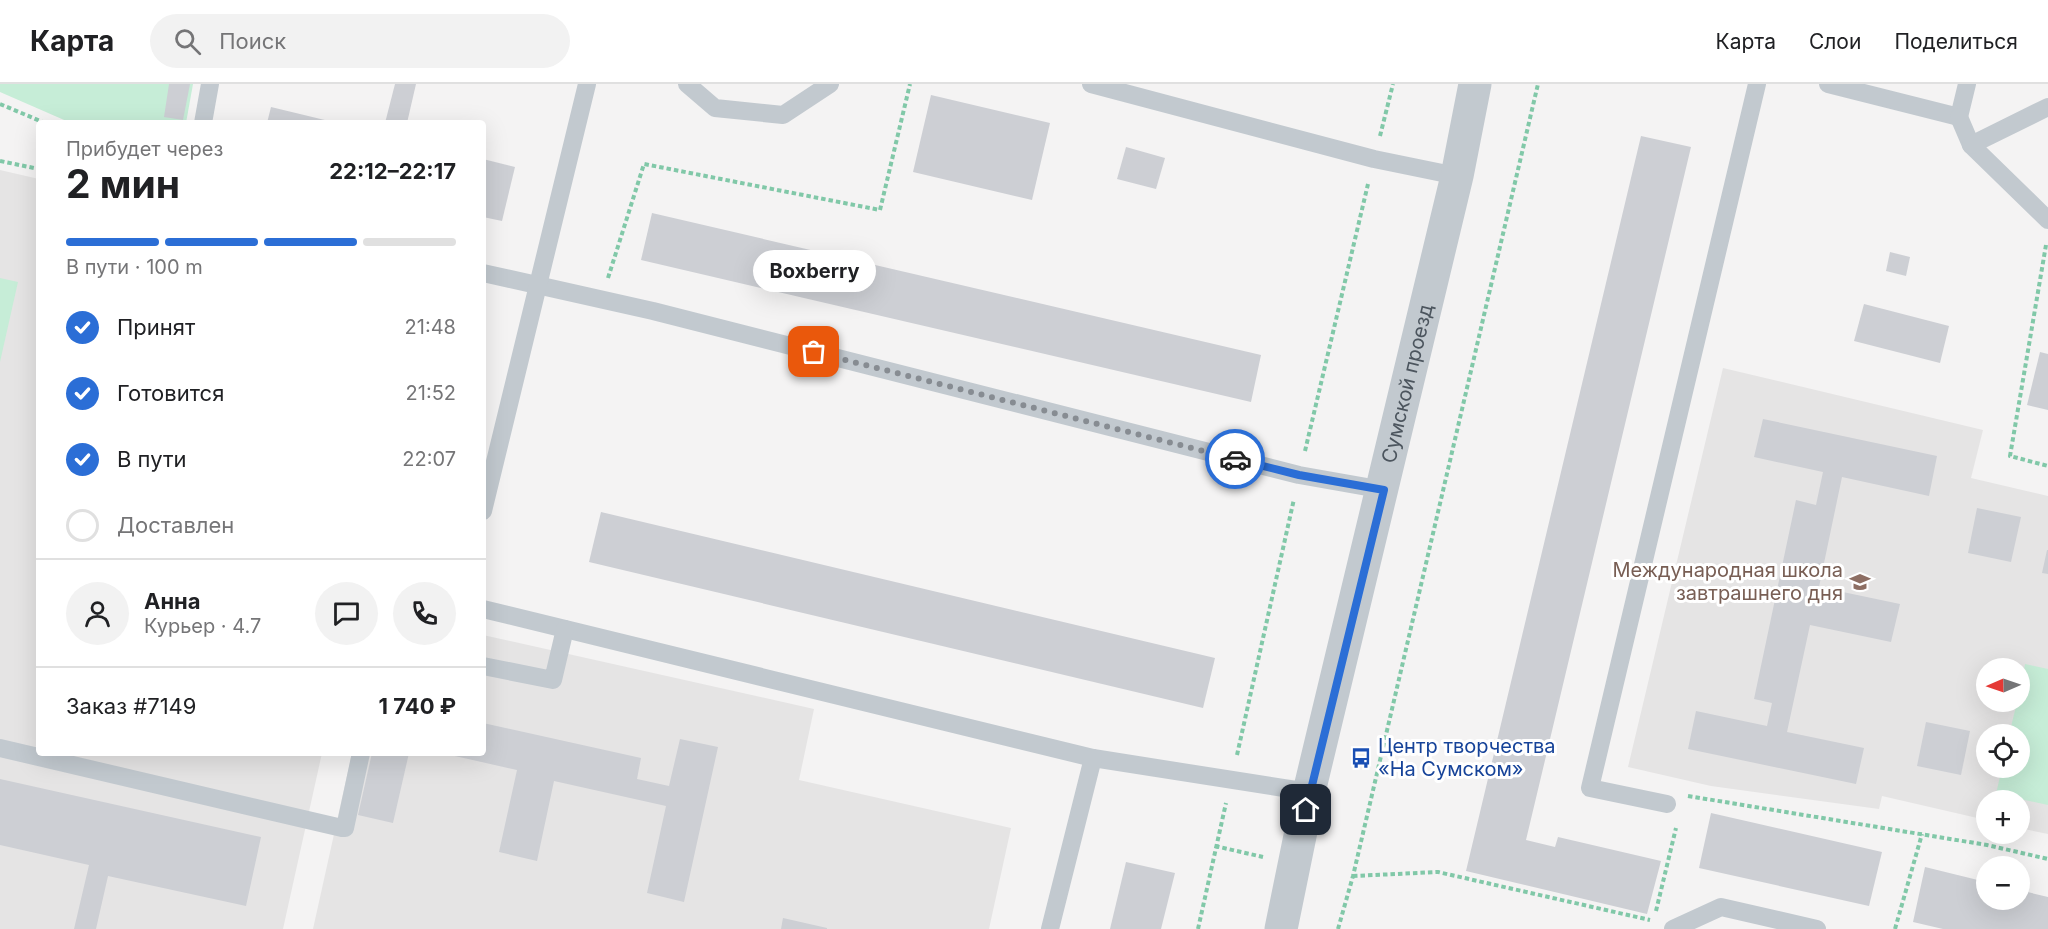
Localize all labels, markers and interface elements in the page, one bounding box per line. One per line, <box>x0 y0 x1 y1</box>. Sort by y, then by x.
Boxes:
search box <box>150 14 570 68</box>
text: Карта <box>30 24 114 58</box>
icon: search <box>171 25 204 58</box>
text: Поиск <box>219 28 286 54</box>
text: Карта <box>1716 29 1776 54</box>
text: Слои <box>1809 29 1861 54</box>
text: Поделиться <box>1894 29 2018 54</box>
text: Прибудет через <box>66 137 223 161</box>
text: 22:12–22:17 <box>329 158 456 184</box>
text: 2 мин <box>66 160 180 207</box>
callout: Boxberry <box>752 250 876 292</box>
text: В пути · 100 m <box>66 255 203 279</box>
text: Boxberry <box>769 259 860 283</box>
street label: Сумской проезд <box>1376 302 1438 465</box>
icon: check <box>66 311 99 344</box>
text: Принят <box>117 314 195 340</box>
text: 21:48 <box>405 315 456 339</box>
pin <box>788 326 839 377</box>
icon: bag <box>797 335 830 368</box>
icon: check <box>66 377 99 410</box>
text: Готовится <box>117 380 224 406</box>
text: 21:52 <box>406 381 456 405</box>
courier <box>1205 429 1265 489</box>
icon: check <box>66 443 99 476</box>
icon: car <box>1219 443 1252 476</box>
text: В пути <box>117 446 186 472</box>
text: 22:07 <box>402 447 456 471</box>
text: Доставлен <box>117 512 234 538</box>
place label: Международная школа завтрашнего дня <box>1613 558 1843 605</box>
school or university icon: Международная школа завтрашнего дня <box>1848 570 1872 594</box>
button: person <box>66 582 129 645</box>
button: chat <box>315 582 378 645</box>
button: phone <box>393 582 456 645</box>
text: Анна <box>144 588 201 614</box>
text: Курьер · 4.7 <box>144 614 261 638</box>
north arrow <box>1976 658 2030 712</box>
map controls <box>1976 658 2030 910</box>
text: Заказ #7149 <box>66 693 196 719</box>
text: 1 740 ₽ <box>379 693 456 719</box>
button: locate <box>1976 724 2030 778</box>
place label: Центр творчества «На Сумском» <box>1378 734 1556 781</box>
bus stop icon: Центр творчества «На Сумском» <box>1349 746 1373 770</box>
pin <box>1280 784 1331 835</box>
button: + <box>1976 790 2030 844</box>
icon: home <box>1289 793 1322 826</box>
button: − <box>1976 856 2030 910</box>

